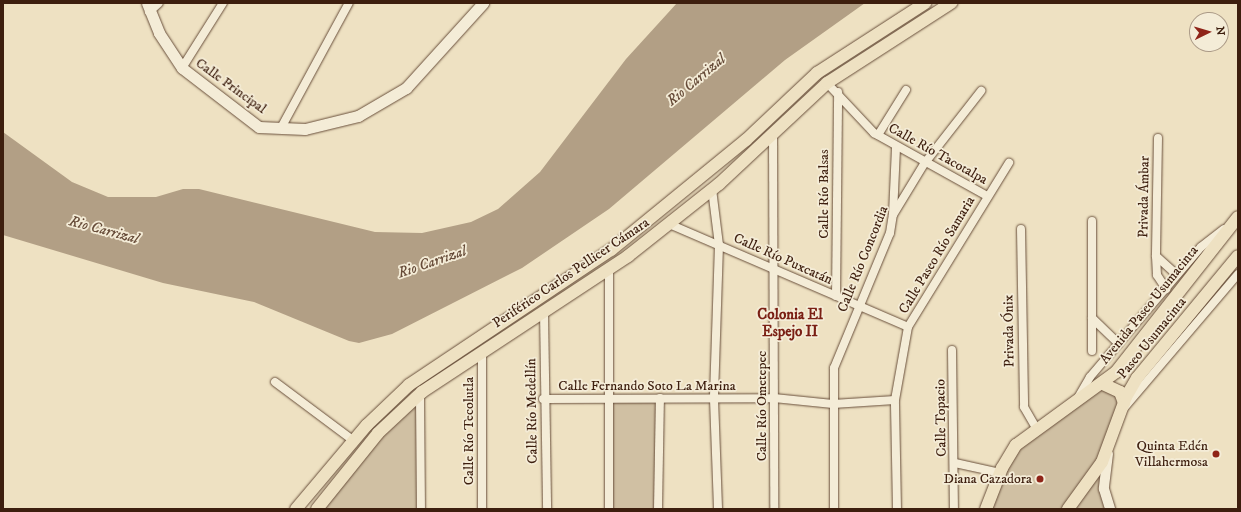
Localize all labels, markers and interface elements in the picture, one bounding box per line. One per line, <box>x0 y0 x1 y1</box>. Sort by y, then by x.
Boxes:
north arrow <box>1189 12 1229 52</box>
text: N <box>1213 26 1227 36</box>
water label: Rio Carrizal <box>663 50 729 110</box>
street label: Calle Principal <box>192 55 270 117</box>
street label: Calle Río Tacotalpa <box>885 120 991 188</box>
street label: Calle Río Balsas <box>816 149 832 239</box>
street label: Privada Ámbar <box>1135 156 1153 238</box>
street label: Calle Paseo Río Samaria <box>895 193 979 317</box>
street label: Calle Río Concordia <box>834 203 892 315</box>
water label: Rio Carrizal <box>67 212 141 248</box>
street label: Periférico Carlos Pellicer Cámara <box>490 214 652 332</box>
street label: Calle Río Puxcatán <box>731 230 835 288</box>
water label: Rio Carrizal <box>395 242 469 282</box>
street label: Avenida Paseo Usumacinta <box>1096 242 1202 368</box>
street label: Paseo Usumacinta <box>1114 294 1190 382</box>
street label: Privada Ónix <box>1000 295 1018 367</box>
district label: Colonia El Espejo II <box>757 305 823 340</box>
street label: Calle Río Ometepec <box>754 351 770 461</box>
street label: Calle Río Medellín <box>523 358 541 464</box>
street label: Calle Río Tecolutla <box>461 377 477 485</box>
street label: Calle Fernando Soto La Marina <box>558 378 736 394</box>
street label: Calle Topacio <box>932 379 950 457</box>
place label: Quinta Edén Villahermosa <box>1135 438 1208 470</box>
marker: Quinta Edén Villahermosa <box>1211 449 1221 459</box>
place label: Diana Cazadora <box>944 471 1032 487</box>
marker: Diana Cazadora <box>1035 474 1045 484</box>

